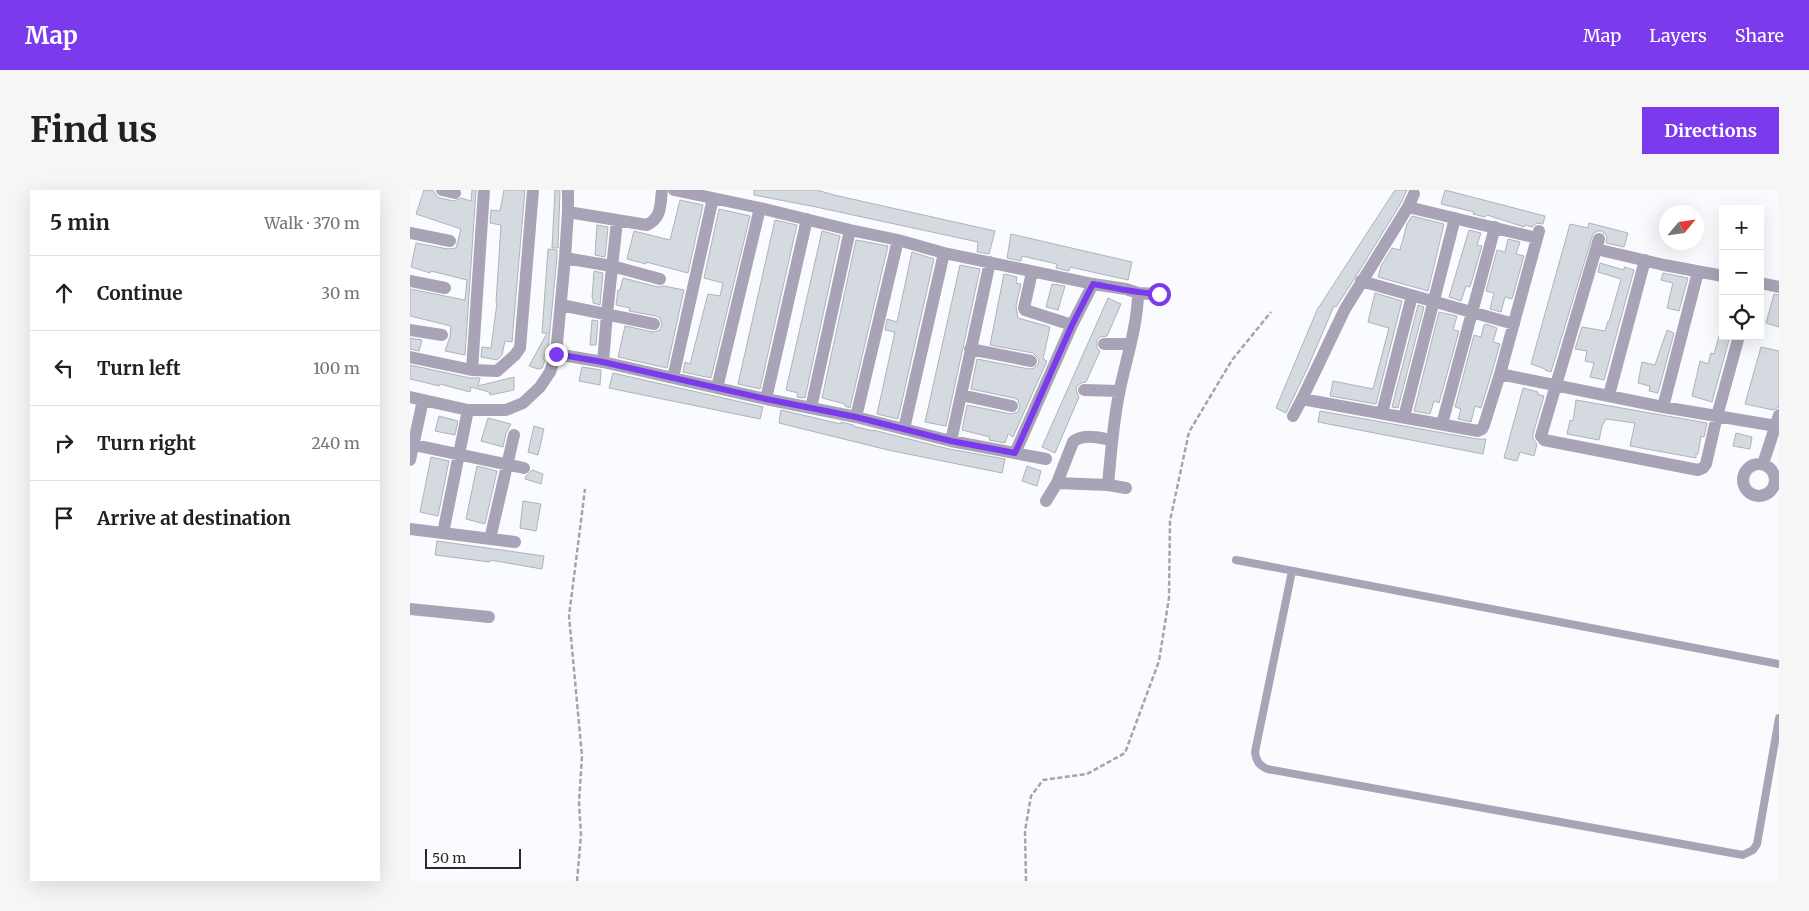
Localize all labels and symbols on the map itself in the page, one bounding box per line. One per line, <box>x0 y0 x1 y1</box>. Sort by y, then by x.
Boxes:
north arrow <box>1659 205 1704 250</box>
route start <box>1148 283 1171 306</box>
route end <box>545 343 568 366</box>
scale bar <box>425 846 521 869</box>

